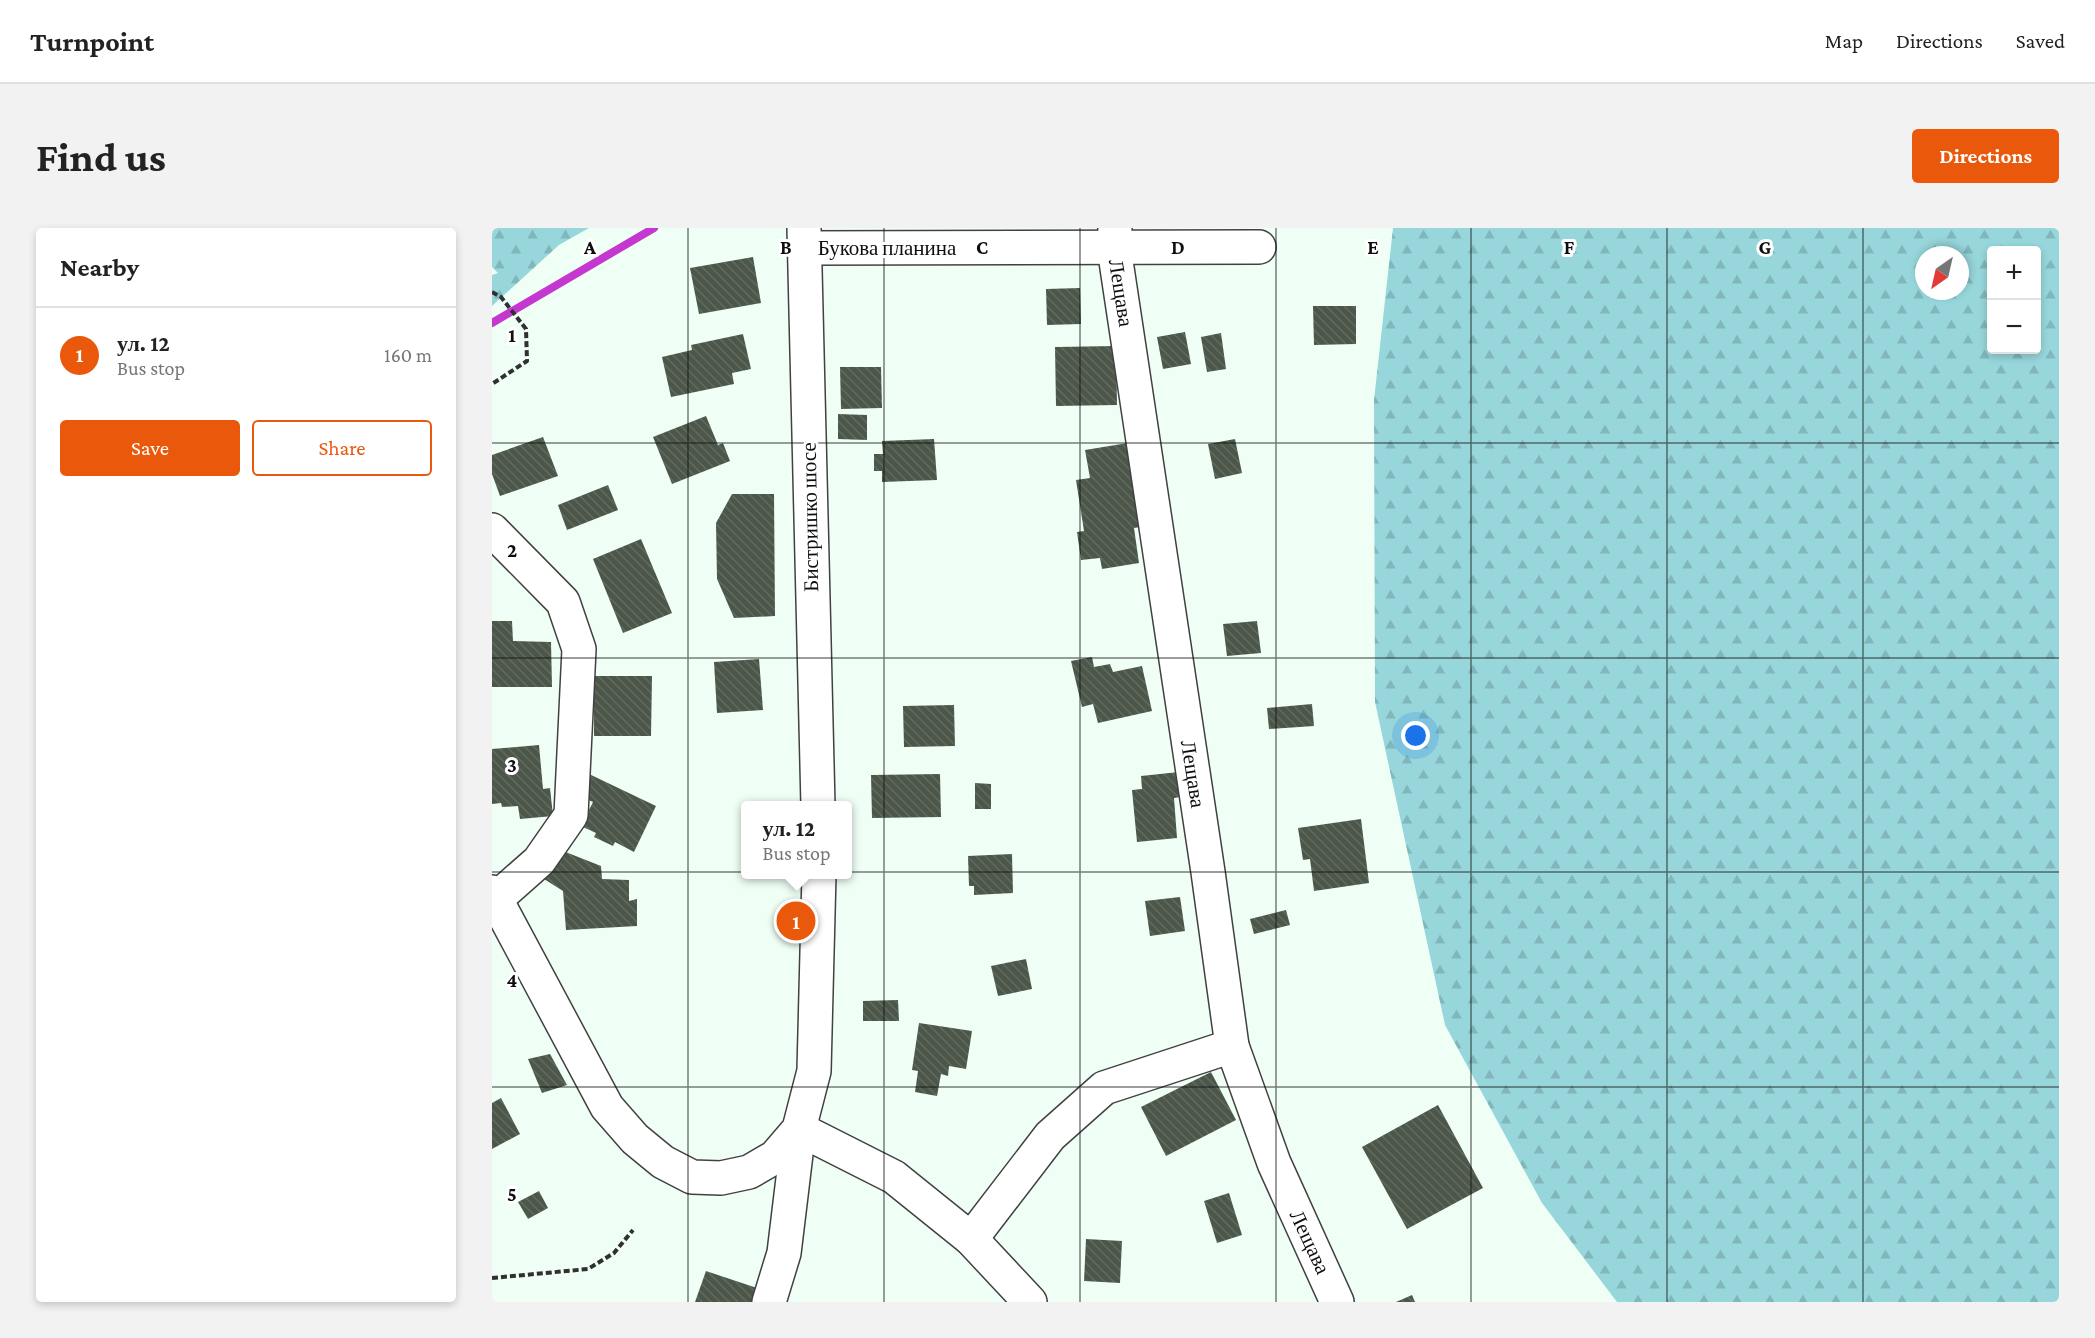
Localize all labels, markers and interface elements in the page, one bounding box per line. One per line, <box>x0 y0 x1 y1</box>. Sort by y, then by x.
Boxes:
text: Turnpoint <box>30 26 154 57</box>
text: Map <box>1825 29 1863 53</box>
text: Directions <box>1896 29 1983 53</box>
text: Saved <box>2016 29 2065 53</box>
button: Directions <box>1912 129 2059 183</box>
text: Find us <box>36 133 166 180</box>
text: A <box>583 236 597 258</box>
text: B <box>780 236 792 258</box>
street label: Букова планина <box>818 236 957 260</box>
text: C <box>976 236 988 258</box>
text: D <box>1171 236 1185 258</box>
text: E <box>1367 236 1379 258</box>
text: F <box>1564 236 1575 258</box>
text: G <box>1759 236 1772 258</box>
north arrow <box>1915 246 1969 300</box>
map controls <box>1987 246 2041 354</box>
button: + <box>1987 246 2041 300</box>
text: Nearby <box>60 253 139 282</box>
street label: Лещава <box>1104 258 1138 329</box>
button: − <box>1987 300 2041 354</box>
text: 1 <box>508 324 516 346</box>
text: ул. 12 <box>117 331 170 356</box>
text: 1 <box>76 344 83 366</box>
text: 160 m <box>384 344 432 366</box>
text: Bus stop <box>117 357 185 379</box>
button: Save <box>60 420 240 476</box>
button: Share <box>252 420 432 476</box>
street label: Бистришко шосе <box>797 442 823 592</box>
text: 2 <box>507 539 517 561</box>
your location <box>1401 721 1430 750</box>
street label: Лещава <box>1176 739 1210 810</box>
text: 3 <box>507 754 517 776</box>
popup <box>741 801 852 879</box>
text: ул. 12 <box>763 816 815 841</box>
text: Bus stop <box>763 842 830 864</box>
pin: 1 <box>776 898 816 944</box>
text: 4 <box>507 969 518 991</box>
text: 5 <box>507 1183 517 1205</box>
street label: Лещава <box>1285 1206 1336 1278</box>

